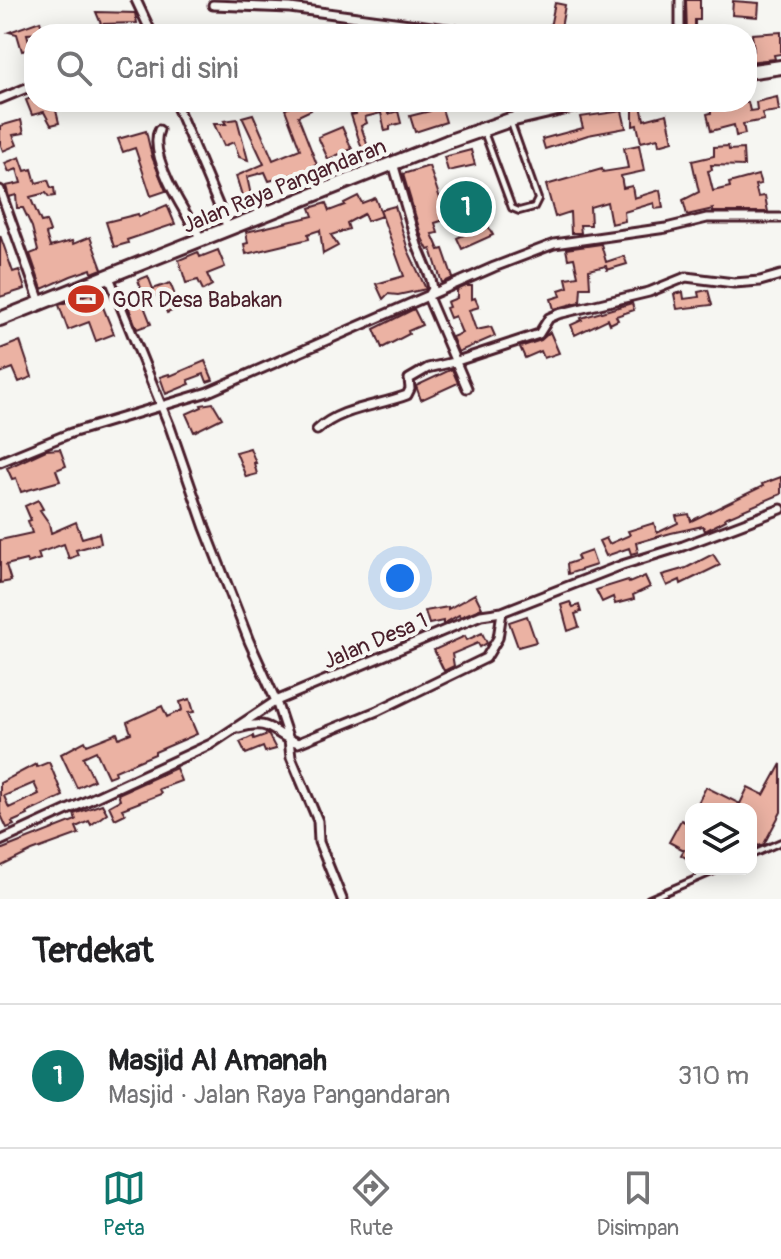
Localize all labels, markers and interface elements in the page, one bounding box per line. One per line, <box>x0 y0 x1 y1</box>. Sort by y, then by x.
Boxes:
search box <box>24 24 757 112</box>
icon: search <box>52 46 96 90</box>
text: Cari di sini <box>116 50 238 87</box>
street label: Jalan Raya Pangandaran <box>178 132 390 240</box>
pin: 1 <box>440 177 492 237</box>
sports icon: GOR Desa Babakan <box>67 280 105 318</box>
place label: GOR Desa Babakan <box>112 286 282 314</box>
your location <box>380 558 420 598</box>
street label: Jalan Desa 1 <box>319 606 432 675</box>
map controls <box>685 803 757 875</box>
button: layers <box>685 803 757 875</box>
text: Terdekat <box>32 930 153 973</box>
text: Masjid Al Amanah <box>108 1042 327 1079</box>
text: 1 <box>53 1060 63 1092</box>
text: 310 m <box>678 1060 749 1092</box>
text: Masjid · Jalan Raya Pangandaran <box>108 1079 450 1111</box>
tab: Peta <box>102 1166 146 1242</box>
tab: Rute <box>349 1166 393 1242</box>
tab: Disimpan <box>596 1166 679 1242</box>

